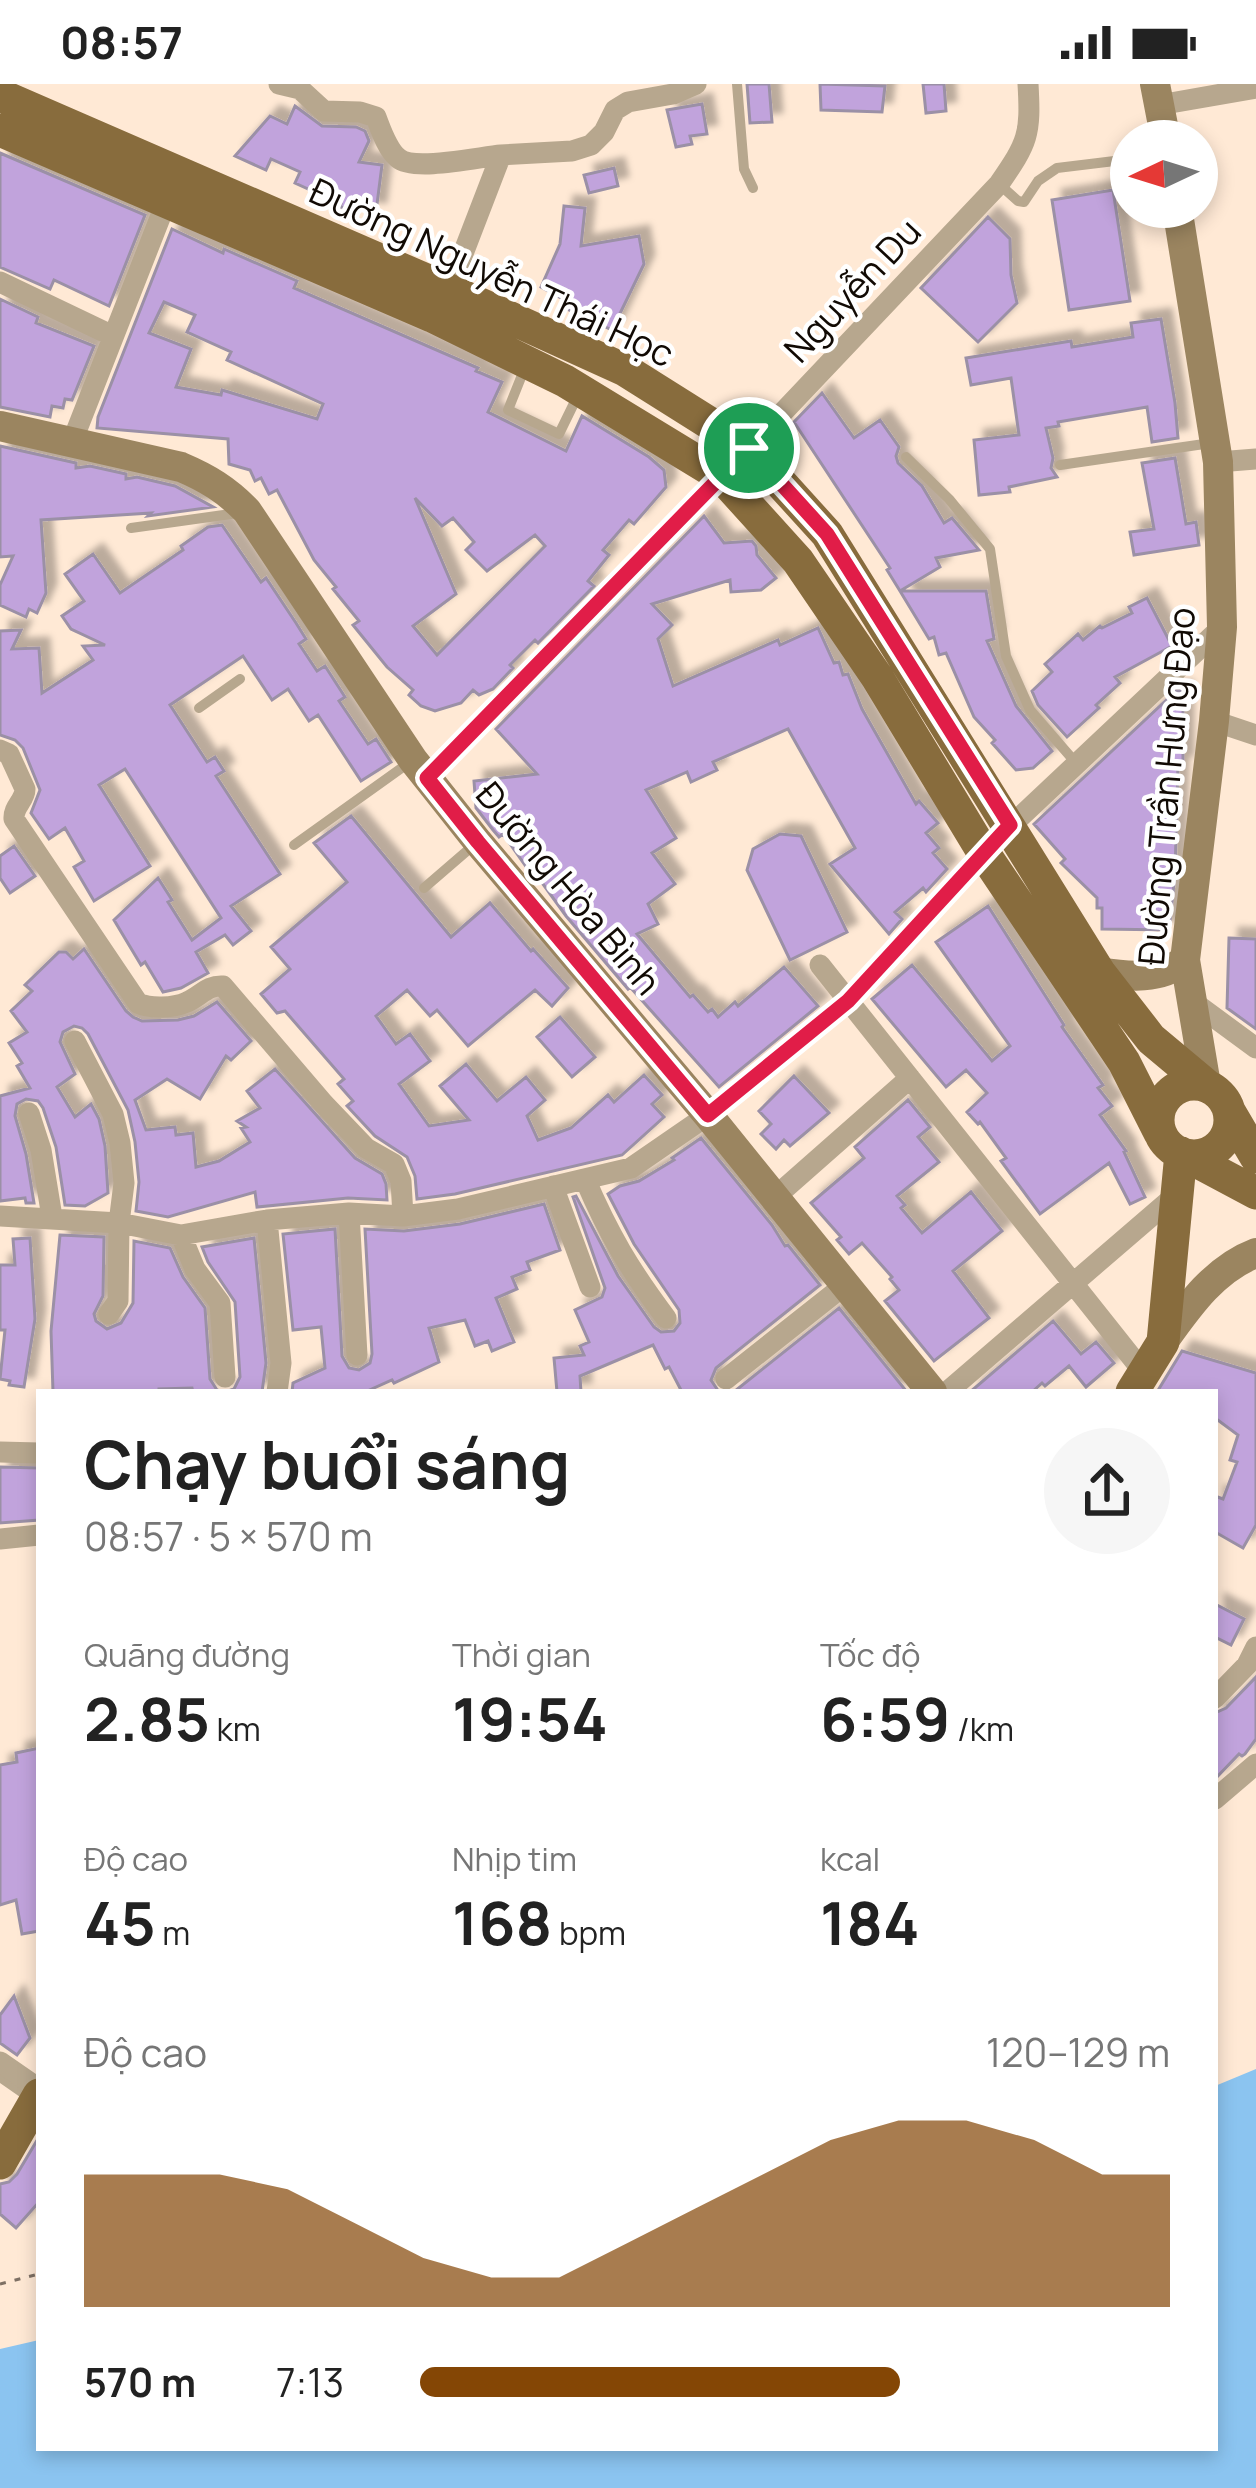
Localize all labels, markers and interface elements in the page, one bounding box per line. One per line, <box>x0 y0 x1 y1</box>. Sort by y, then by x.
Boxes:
text: 08:57 <box>60 11 183 73</box>
north arrow <box>1110 120 1218 228</box>
map controls <box>1110 120 1218 228</box>
street label: Đường Nguyễn Thái Học <box>302 166 682 378</box>
street label: Nguyễn Du <box>773 207 931 373</box>
pin <box>698 397 800 499</box>
icon: arrive <box>716 415 782 481</box>
street label: Đường Trần Hưng Đạo <box>1126 605 1206 967</box>
street label: Đường Hòa Bình <box>466 771 672 1005</box>
text: Chạy buổi sáng <box>84 1419 570 1509</box>
button: share <box>1044 1428 1170 1554</box>
text: 08:57 · 5 × 570 m <box>84 1509 373 1563</box>
text: Quãng đường <box>84 1632 290 1677</box>
text: Thời gian <box>452 1632 591 1677</box>
text: Tốc độ <box>820 1632 921 1677</box>
text: 2.85 <box>84 1677 210 1759</box>
text: 19:54 <box>452 1677 608 1759</box>
text: 6:59 <box>820 1677 950 1759</box>
text: km <box>210 1706 261 1751</box>
text: /km <box>950 1706 1014 1751</box>
text: Độ cao <box>84 1836 188 1881</box>
text: Nhịp tim <box>452 1836 577 1881</box>
text: kcal <box>820 1836 880 1881</box>
text: 45 <box>84 1881 156 1963</box>
text: 168 <box>452 1881 552 1963</box>
text: 184 <box>820 1881 920 1963</box>
text: m <box>156 1910 190 1955</box>
text: bpm <box>552 1910 626 1955</box>
text: Độ cao <box>84 2025 207 2079</box>
text: 120–129 m <box>986 2025 1170 2079</box>
text: 570 m <box>84 2355 196 2409</box>
text: 7:13 <box>276 2355 344 2409</box>

